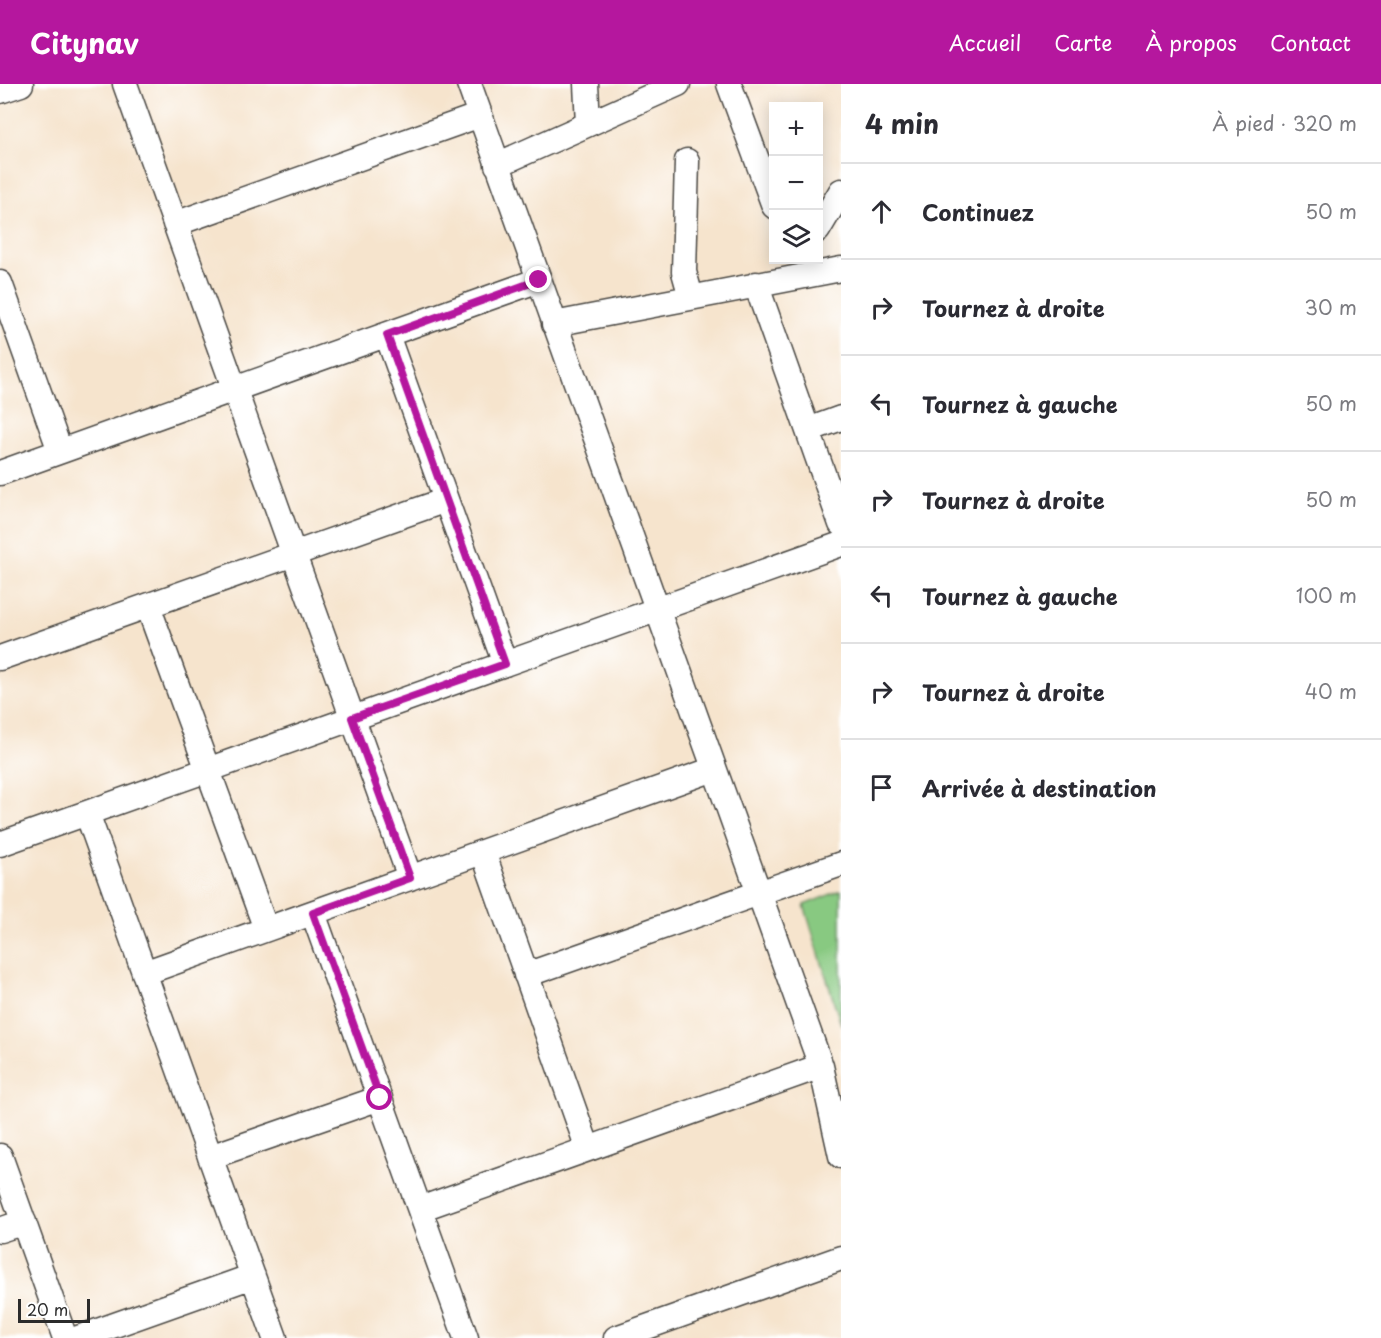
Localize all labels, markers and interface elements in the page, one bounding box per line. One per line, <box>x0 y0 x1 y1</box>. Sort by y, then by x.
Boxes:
text: Citynav <box>30 21 139 64</box>
text: Accueil <box>949 26 1021 58</box>
text: Carte <box>1054 26 1112 58</box>
text: À propos <box>1145 26 1237 58</box>
text: Contact <box>1270 26 1351 58</box>
map controls <box>769 102 823 264</box>
button: + <box>769 102 823 156</box>
text: 4 min <box>865 104 939 143</box>
text: À pied · 320 m <box>1212 108 1357 138</box>
button: − <box>769 156 823 210</box>
icon: ahead <box>865 195 898 228</box>
text: Continuez <box>922 195 1034 228</box>
text: 50 m <box>1305 196 1357 226</box>
button: layers <box>769 210 823 264</box>
route end <box>525 266 551 292</box>
icon: right <box>865 291 898 324</box>
text: Tournez à droite <box>922 291 1105 324</box>
text: 30 m <box>1304 292 1357 322</box>
icon: left <box>865 387 898 420</box>
text: Tournez à gauche <box>922 387 1118 420</box>
text: 50 m <box>1305 388 1357 418</box>
icon: right <box>865 483 898 516</box>
text: Tournez à droite <box>922 483 1105 516</box>
text: 50 m <box>1305 484 1357 514</box>
icon: left <box>865 579 898 612</box>
text: Tournez à gauche <box>922 579 1118 612</box>
text: 100 m <box>1296 580 1357 610</box>
icon: right <box>865 675 898 708</box>
text: Tournez à droite <box>922 675 1105 708</box>
text: 40 m <box>1305 676 1357 706</box>
icon: arrive <box>865 771 898 804</box>
text: Arrivée à destination <box>922 771 1156 804</box>
route start <box>366 1084 392 1110</box>
scale bar <box>18 1296 90 1324</box>
text: 20 m <box>27 1297 68 1321</box>

